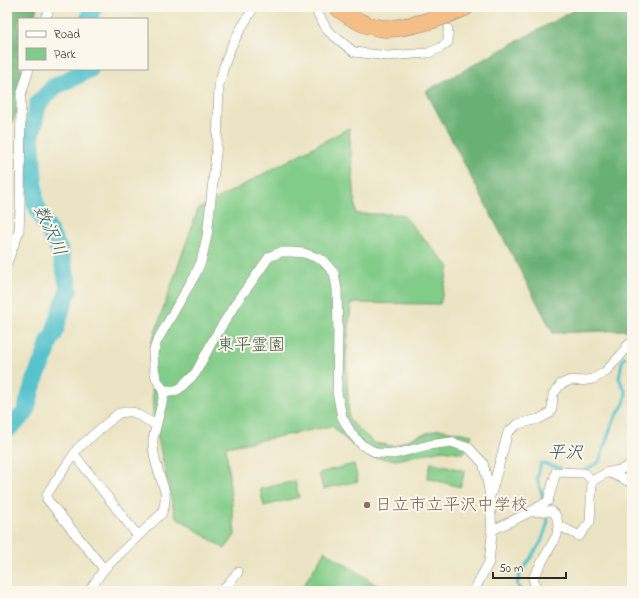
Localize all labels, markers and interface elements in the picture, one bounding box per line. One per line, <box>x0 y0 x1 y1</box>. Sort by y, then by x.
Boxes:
legend <box>18 18 148 70</box>
text: Road <box>54 26 80 44</box>
text: Park <box>54 46 76 64</box>
water label: 数沢川 <box>26 201 72 261</box>
park label: 東平霊園 <box>217 333 285 358</box>
water label: 平沢 <box>547 441 584 467</box>
place label: 日立市立平沢中学校 <box>375 493 528 518</box>
marker: 日立市立平沢中学校 <box>362 500 372 510</box>
scale bar <box>493 554 566 580</box>
text: 50 m <box>499 560 523 578</box>

